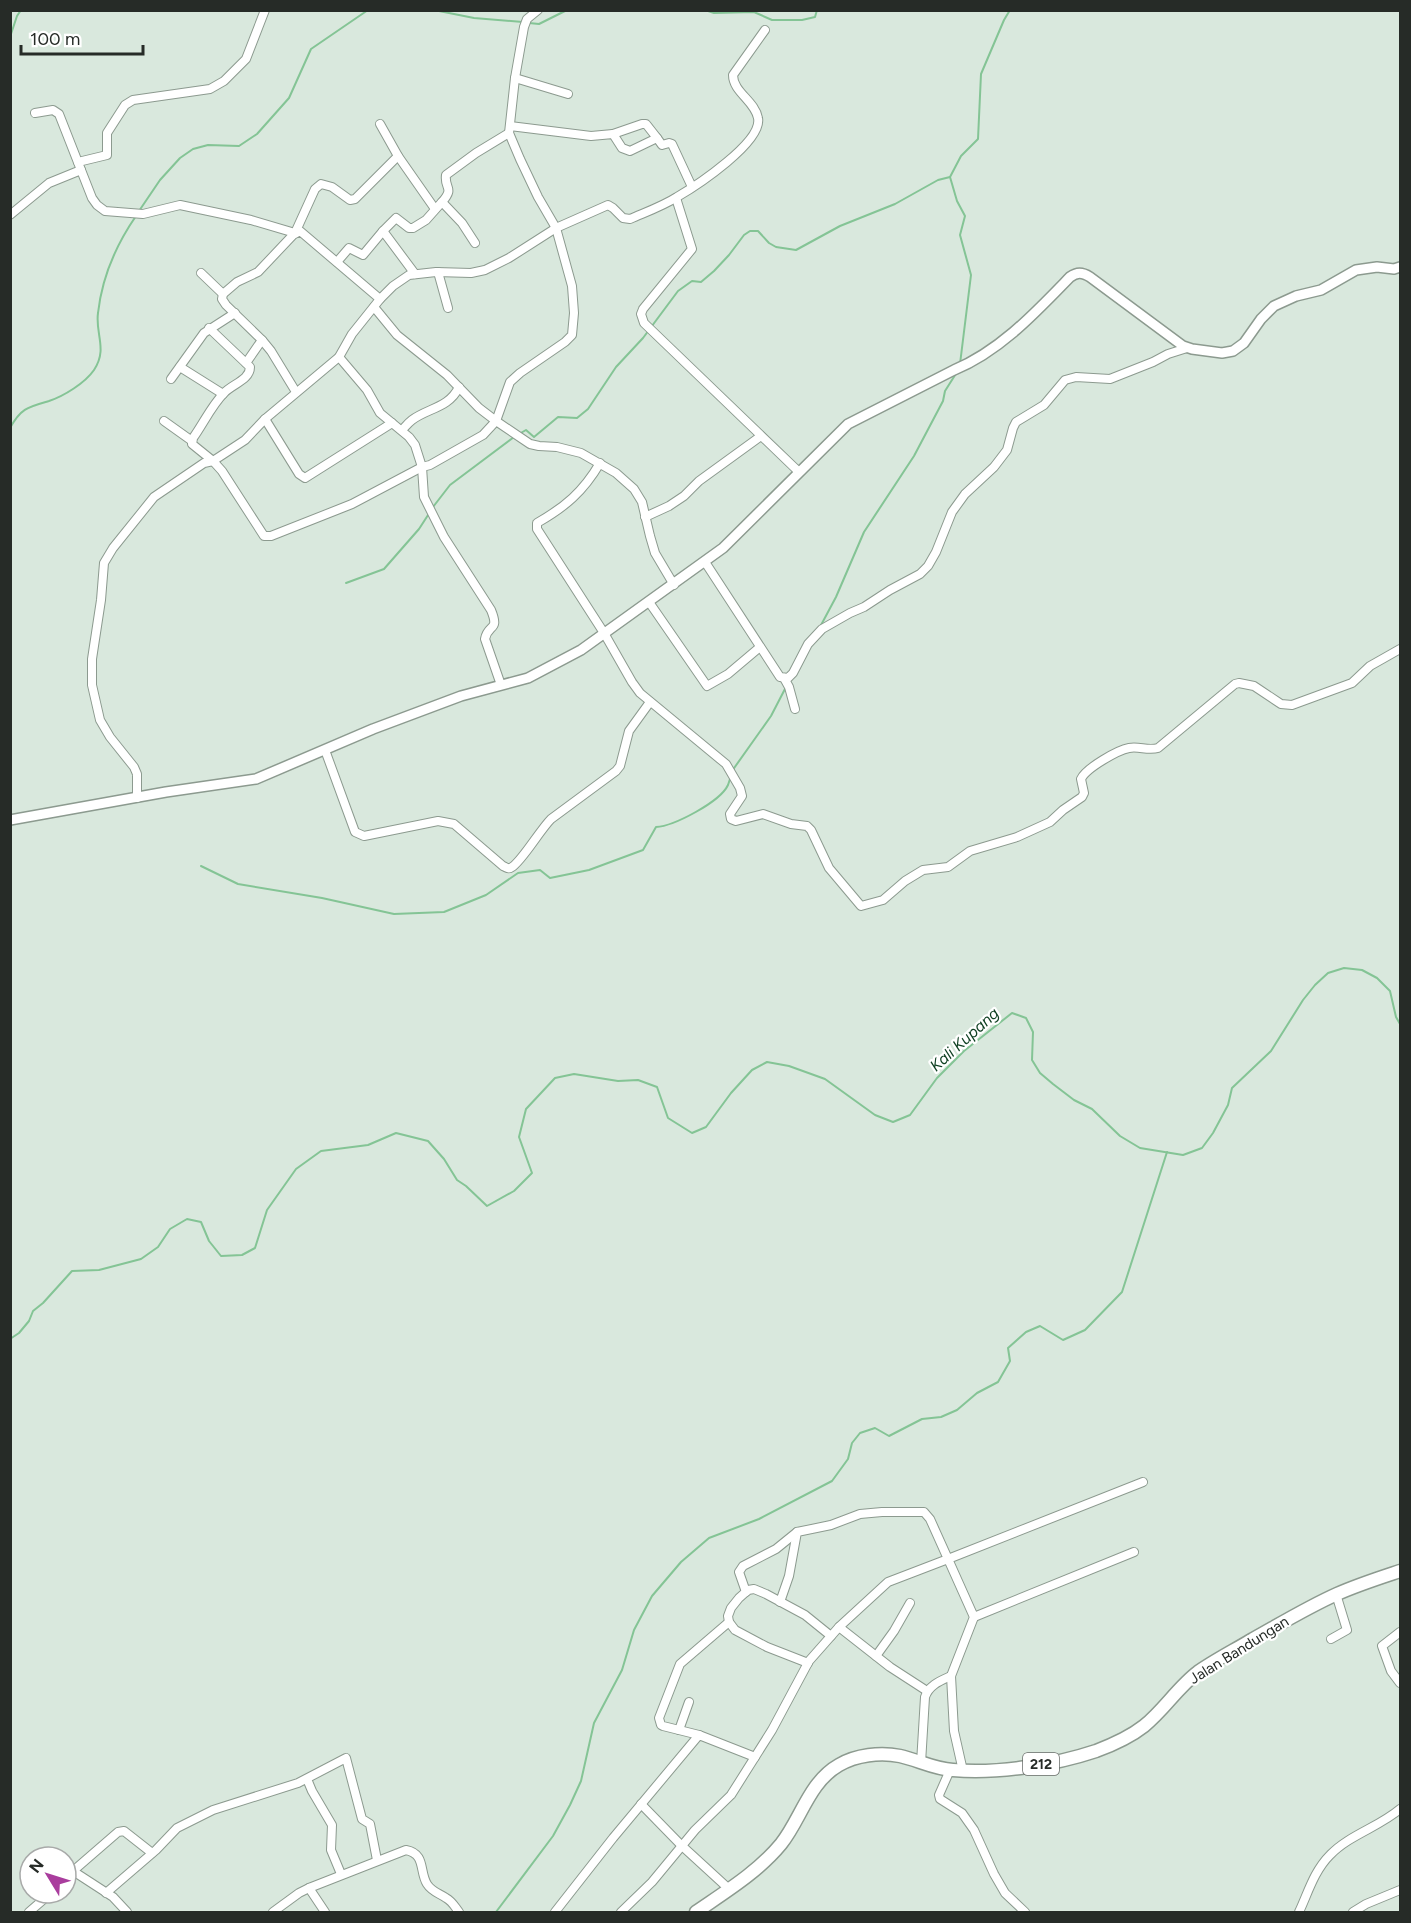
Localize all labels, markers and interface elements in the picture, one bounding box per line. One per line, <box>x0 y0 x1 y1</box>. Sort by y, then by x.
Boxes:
scale bar <box>21 18 142 56</box>
text: 100 m <box>30 28 80 50</box>
water label: Kali Kupang <box>926 1004 1003 1075</box>
street label: Jalan Bandungan <box>1186 1612 1292 1688</box>
road number: 212 <box>1023 1753 1059 1775</box>
north arrow <box>18 1845 78 1905</box>
text: N <box>25 1855 48 1877</box>

